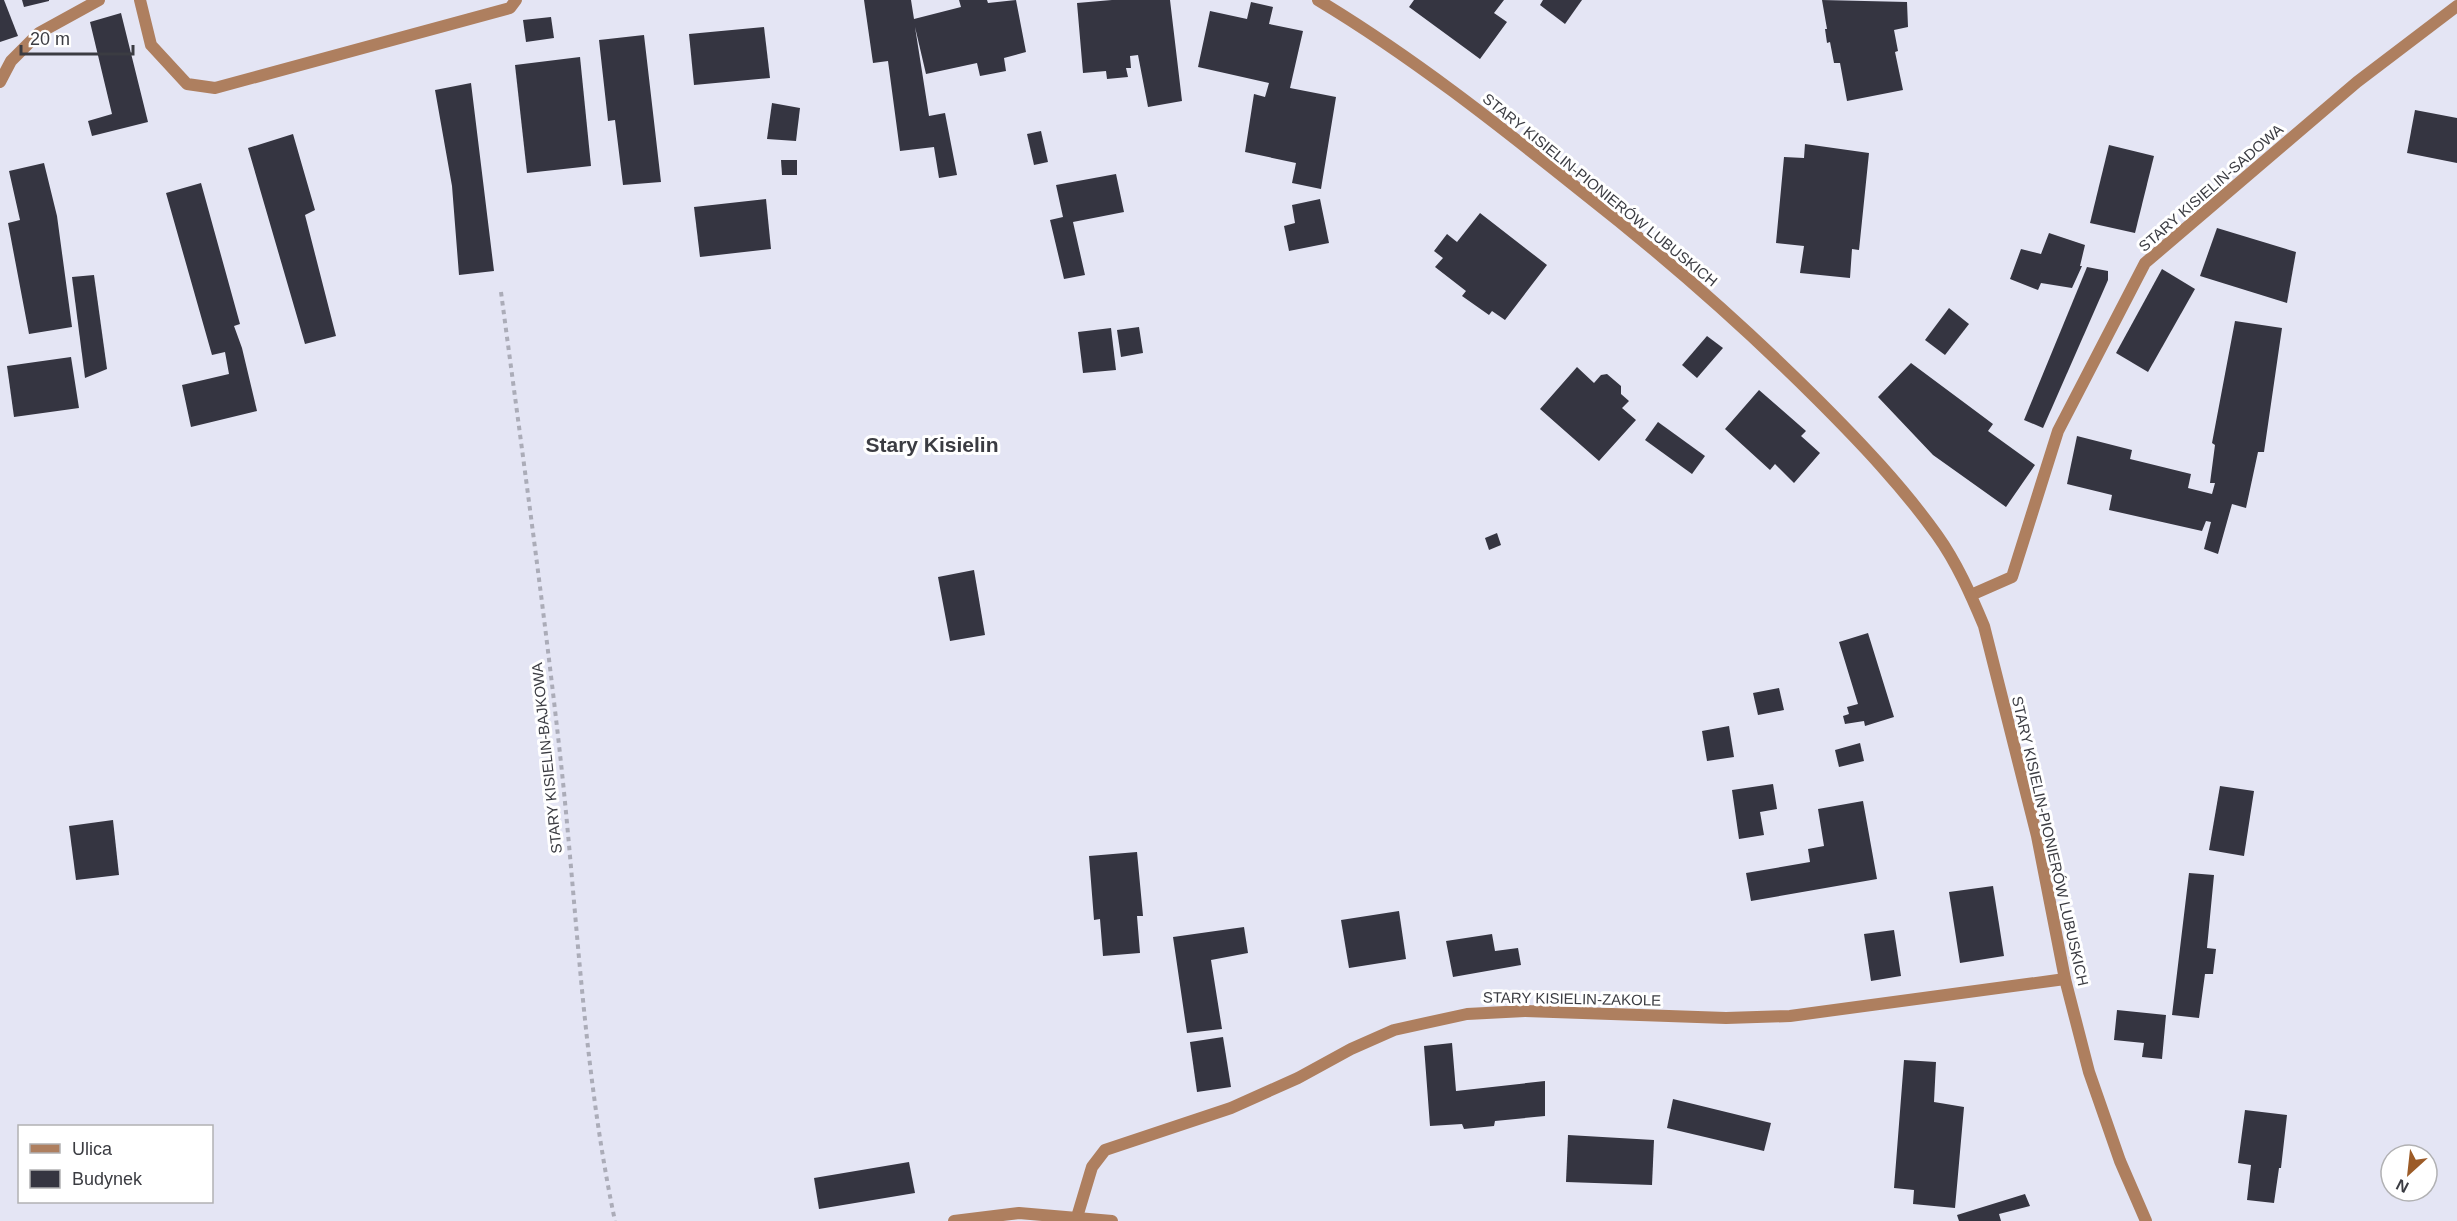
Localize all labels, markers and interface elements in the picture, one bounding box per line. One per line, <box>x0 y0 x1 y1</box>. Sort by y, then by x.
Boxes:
scale bar <box>21 18 134 56</box>
text: 20 m <box>30 29 70 49</box>
street label: STARY KISIELIN-PIONIERÓW LUBUSKICH <box>1480 90 1721 290</box>
street label: STARY KISIELIN-SADOWA <box>2135 120 2286 255</box>
district label: Stary Kisielin <box>865 433 999 456</box>
street label: STARY KISIELIN-BAJKOWA <box>528 662 565 854</box>
street label: STARY KISIELIN-PIONIERÓW LUBUSKICH <box>2009 694 2092 987</box>
street label: STARY KISIELIN-ZAKOLE <box>1483 988 1661 1009</box>
legend <box>18 1125 213 1203</box>
text: Ulica <box>72 1139 113 1159</box>
north arrow <box>2379 1143 2439 1203</box>
text: Budynek <box>72 1169 143 1189</box>
text: N <box>2393 1176 2411 1196</box>

